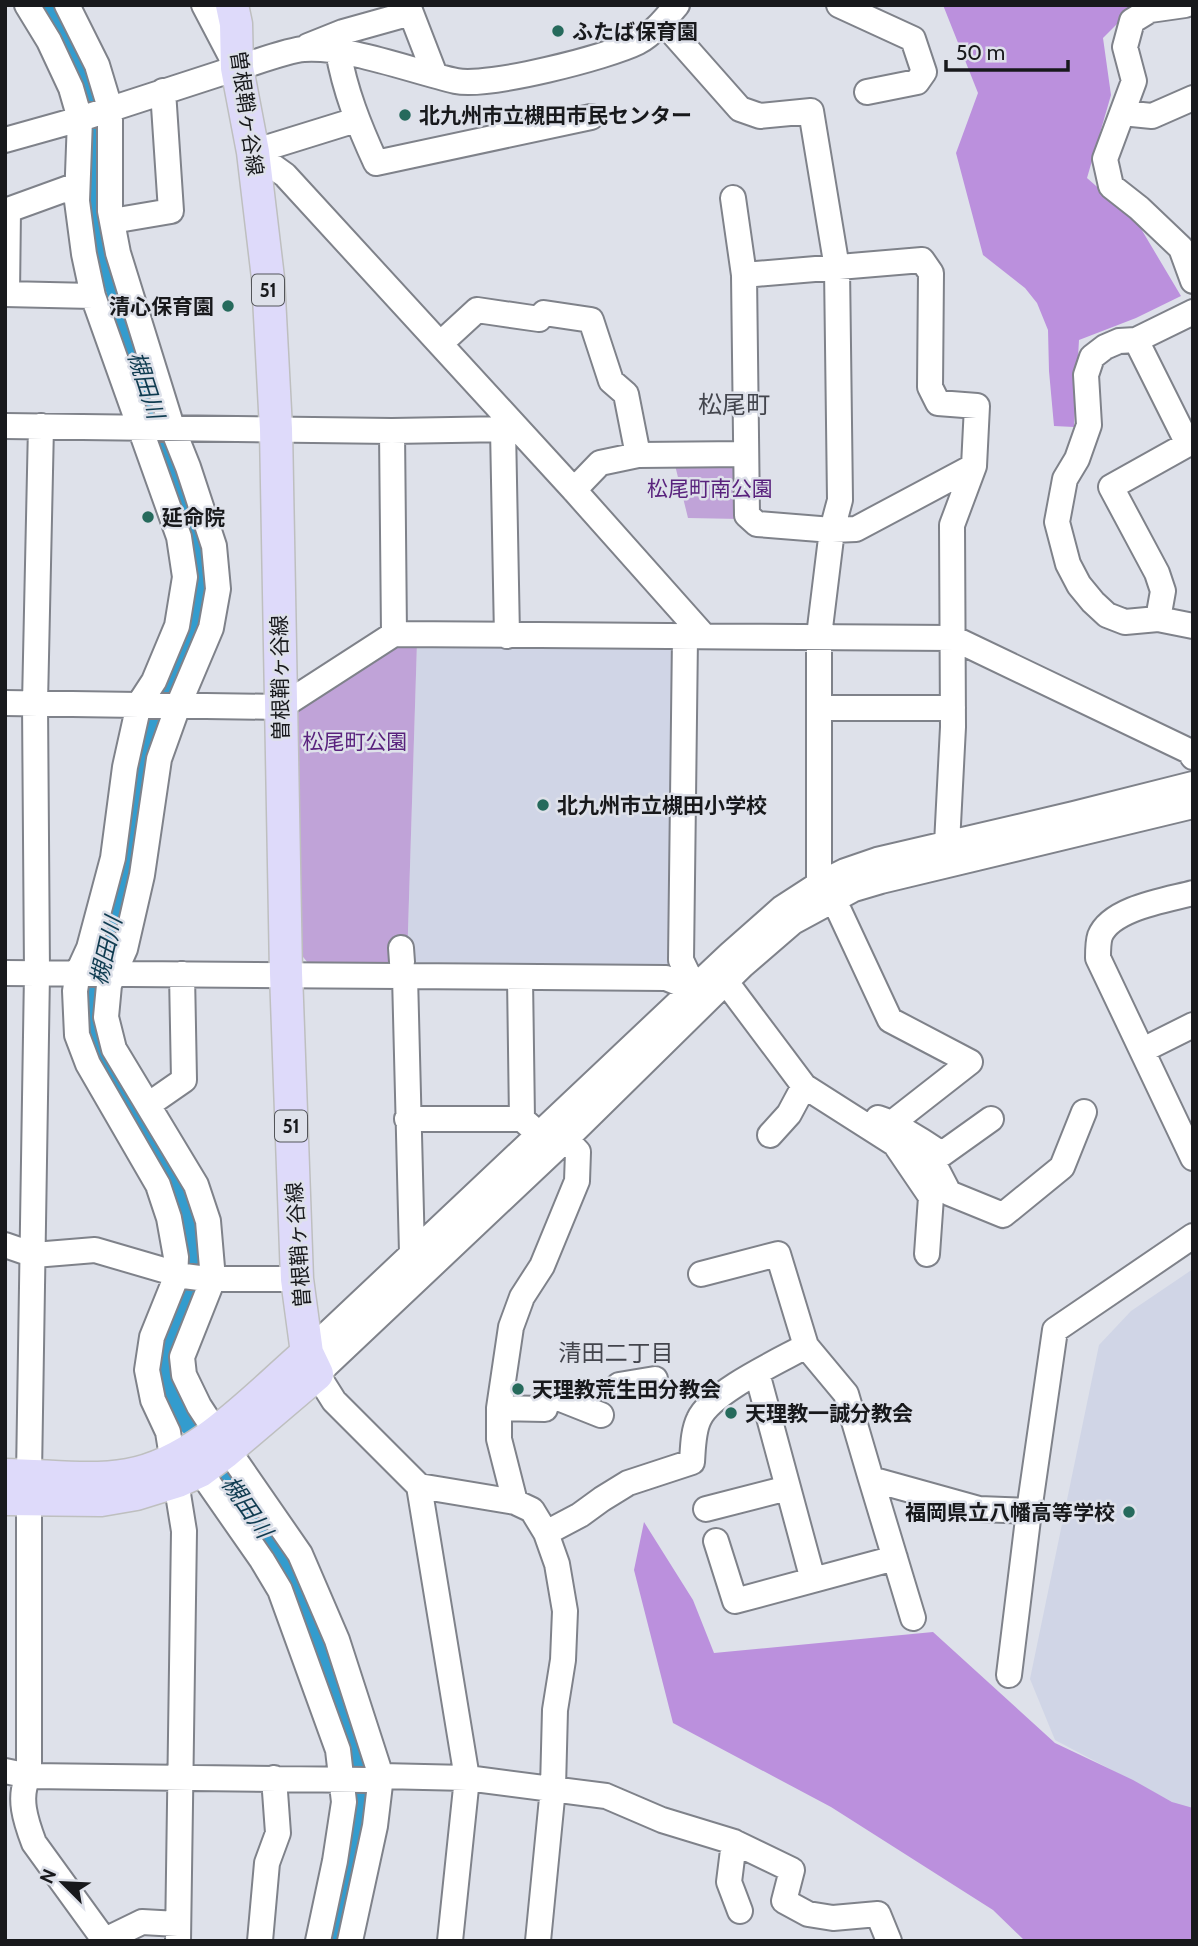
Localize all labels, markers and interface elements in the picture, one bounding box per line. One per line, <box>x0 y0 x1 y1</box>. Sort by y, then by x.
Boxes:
place label: ふたば保育園 <box>572 19 698 44</box>
marker: ふたば保育園 <box>550 23 566 39</box>
scale bar <box>946 28 1068 72</box>
text: 50 m <box>956 40 1005 65</box>
street label: 曽根鞘ヶ谷線 <box>226 49 268 177</box>
place label: 北九州市立槻田市民センター <box>419 103 692 128</box>
marker: 北九州市立槻田市民センター <box>397 107 413 123</box>
road number: 51 <box>252 274 284 306</box>
place label: 清心保育園 <box>109 294 214 319</box>
marker: 清心保育園 <box>220 298 236 314</box>
water label: 槻田川 <box>122 348 171 425</box>
district label: 松尾町 <box>698 390 770 419</box>
park label: 松尾町南公園 <box>647 476 773 501</box>
place label: 延命院 <box>162 505 225 530</box>
marker: 延命院 <box>140 509 156 525</box>
street label: 曽根鞘ヶ谷線 <box>266 615 294 741</box>
park label: 松尾町公園 <box>303 729 408 754</box>
place label: 北九州市立槻田小学校 <box>557 793 767 818</box>
marker: 北九州市立槻田小学校 <box>535 797 551 813</box>
water label: 槻田川 <box>85 911 128 988</box>
road number: 51 <box>275 1110 307 1142</box>
street label: 曽根鞘ヶ谷線 <box>281 1181 315 1309</box>
district label: 清田二丁目 <box>559 1339 674 1367</box>
place label: 天理教荒生田分教会 <box>532 1377 721 1402</box>
marker: 天理教荒生田分教会 <box>510 1381 526 1397</box>
place label: 天理教一誠分教会 <box>745 1401 913 1426</box>
marker: 天理教一誠分教会 <box>723 1405 739 1421</box>
water label: 槻田川 <box>216 1471 280 1546</box>
place label: 福岡県立八幡高等学校 <box>905 1500 1115 1525</box>
marker: 福岡県立八幡高等学校 <box>1121 1504 1137 1520</box>
north arrow <box>28 1848 98 1918</box>
text: N <box>35 1865 61 1887</box>

